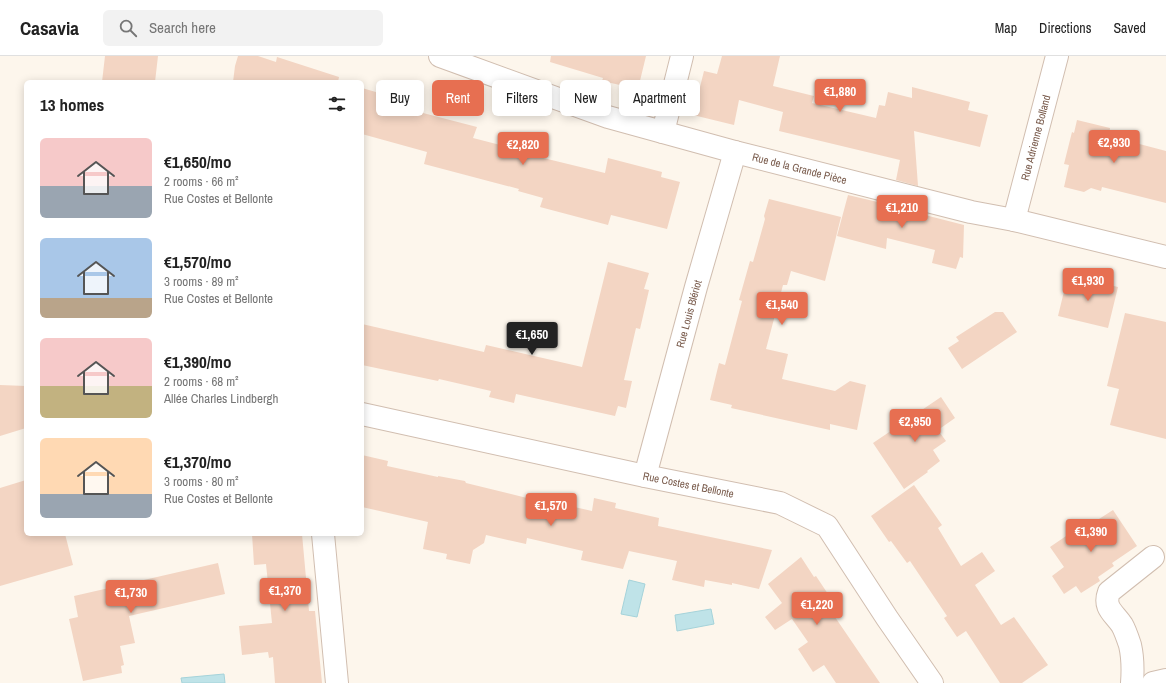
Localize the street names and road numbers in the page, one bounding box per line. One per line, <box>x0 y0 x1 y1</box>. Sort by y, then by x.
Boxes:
street label: Rue Adrienne Bolland <box>1018 93 1053 182</box>
street label: Rue de la Grande Pièce <box>751 150 848 187</box>
street label: Rue Louis Blériot <box>673 278 705 349</box>
street label: Rue Costes et Bellonte <box>642 469 735 501</box>

